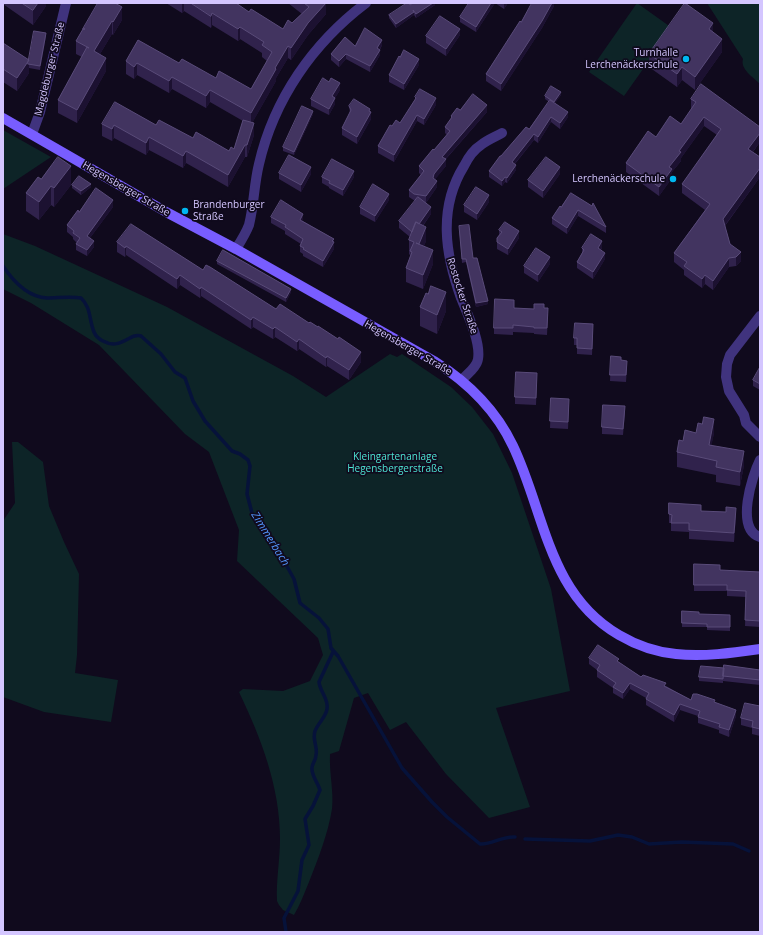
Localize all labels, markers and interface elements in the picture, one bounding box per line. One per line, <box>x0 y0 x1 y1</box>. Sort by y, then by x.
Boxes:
street label: Magdeburger Straße <box>33 21 67 117</box>
place label: Turnhalle Lerchenäckerschule <box>585 47 678 70</box>
marker: Turnhalle Lerchenäckerschule <box>681 54 691 64</box>
street label: Hegensberger Straße <box>80 159 172 219</box>
place label: Lerchenäckerschule <box>572 173 665 185</box>
marker: Lerchenäckerschule <box>668 174 678 184</box>
place label: Brandenburger Straße <box>193 199 265 222</box>
marker: Brandenburger Straße <box>180 206 190 216</box>
street label: Rostocker Straße <box>444 256 480 336</box>
street label: Hegensberger Straße <box>362 318 454 378</box>
park label: Kleingartenanlage Hegensbergerstraße <box>347 451 443 474</box>
water label: Zimmerbach <box>248 509 292 569</box>

